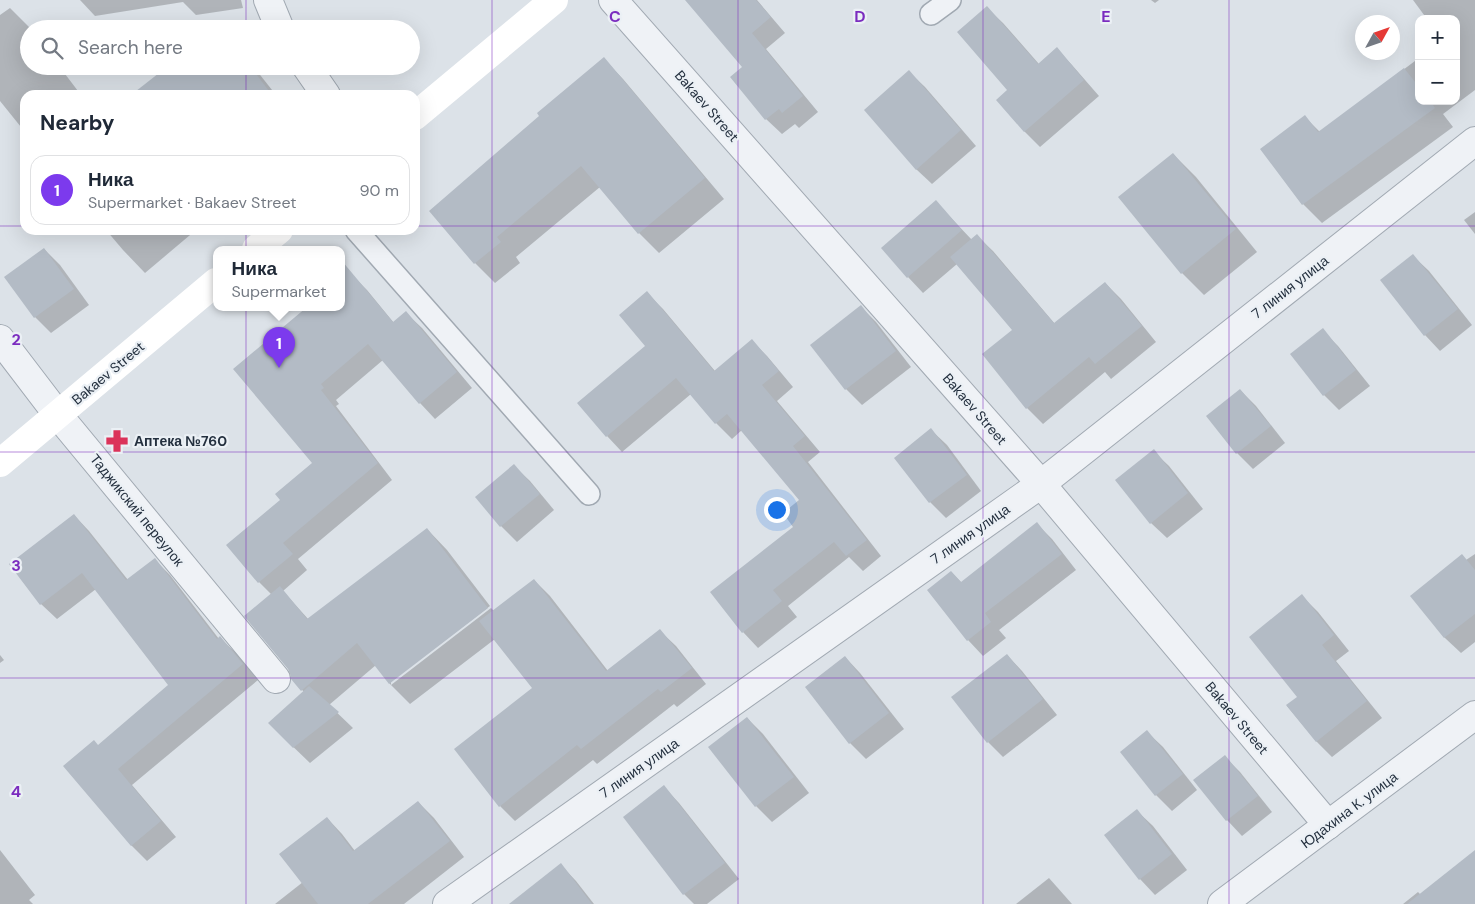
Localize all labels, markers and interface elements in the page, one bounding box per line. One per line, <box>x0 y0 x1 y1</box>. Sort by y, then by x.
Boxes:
text: C <box>609 6 621 27</box>
text: D <box>854 6 866 27</box>
text: E <box>1101 6 1111 27</box>
north arrow <box>1355 15 1400 60</box>
map controls <box>1415 15 1460 105</box>
button: + <box>1415 15 1460 60</box>
search box <box>20 20 420 75</box>
icon: search <box>38 34 66 62</box>
text: Search here <box>78 35 183 60</box>
button: − <box>1415 60 1460 105</box>
street label: Bakaev Street <box>671 66 743 146</box>
text: Nearby <box>40 109 114 137</box>
text: Ника <box>88 167 133 192</box>
text: 1 <box>54 180 60 201</box>
text: 90 m <box>359 180 399 201</box>
text: Supermarket · Bakaev Street <box>88 192 296 213</box>
popup <box>213 246 345 311</box>
street label: 7 линия улица <box>1248 251 1332 323</box>
text: Ника <box>232 256 277 281</box>
text: Supermarket <box>232 281 326 302</box>
pin: 1 <box>263 327 295 368</box>
text: 2 <box>11 329 21 350</box>
street label: Bakaev Street <box>68 337 148 409</box>
street label: Bakaev Street <box>939 369 1011 449</box>
pharmacy icon: Аптека №760 <box>104 428 130 454</box>
place label: Аптека №760 <box>134 432 227 450</box>
street label: Таджикский переулок <box>86 450 188 571</box>
your location <box>764 497 790 523</box>
street label: 7 линия улица <box>927 500 1013 568</box>
text: 3 <box>11 555 21 576</box>
street label: Bakaev Street <box>1201 678 1273 758</box>
street label: 7 линия улица <box>596 734 682 802</box>
street label: Юдахина К. улица <box>1297 768 1401 852</box>
text: 4 <box>11 781 21 802</box>

